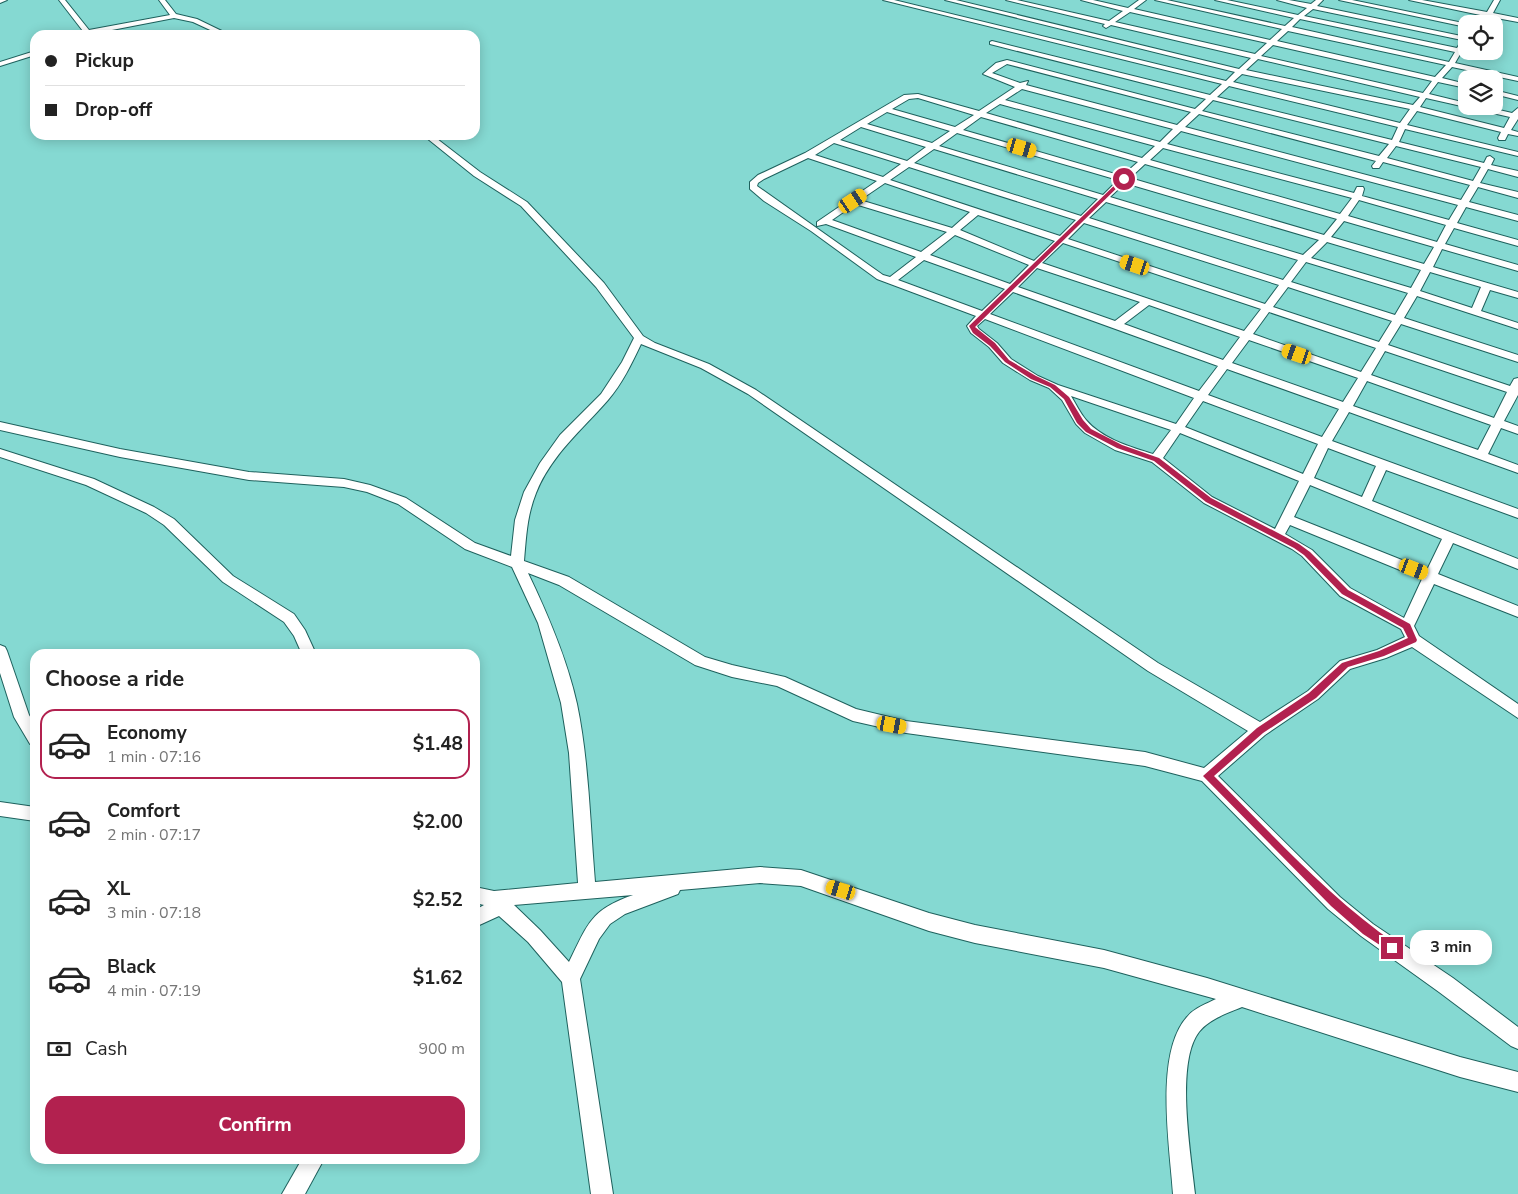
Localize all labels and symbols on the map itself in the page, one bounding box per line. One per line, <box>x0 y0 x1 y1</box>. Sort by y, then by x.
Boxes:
car <box>1005 137 1038 159</box>
route start <box>1113 168 1135 190</box>
car <box>836 186 869 216</box>
car <box>1118 253 1151 277</box>
car <box>1280 342 1313 366</box>
car <box>1397 557 1430 581</box>
car <box>875 715 908 735</box>
car <box>824 878 857 902</box>
callout: 3 min <box>1410 930 1492 966</box>
route end <box>1381 937 1403 959</box>

